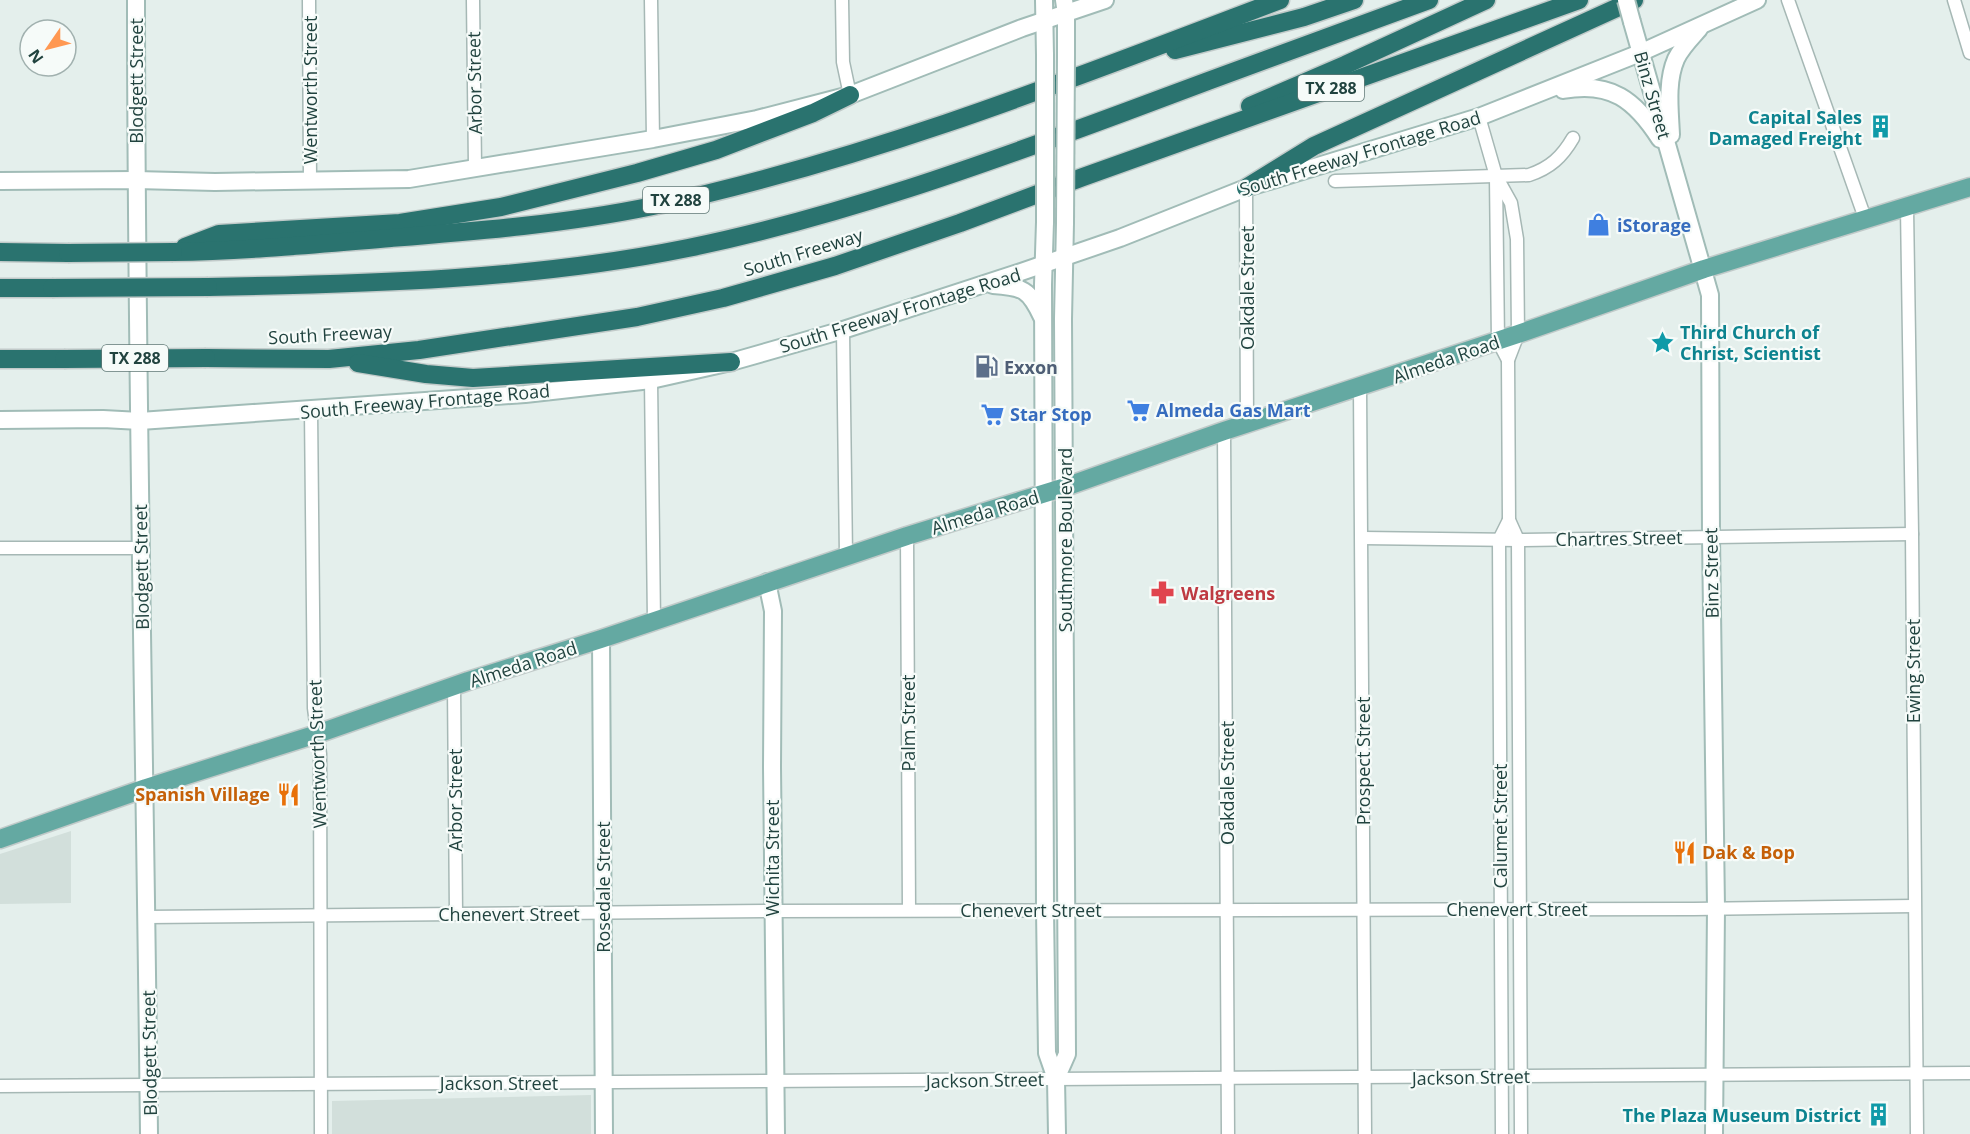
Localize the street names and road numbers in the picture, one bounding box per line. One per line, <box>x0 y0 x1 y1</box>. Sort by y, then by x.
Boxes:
street label: Wentworth Street <box>298 16 322 164</box>
street label: Blodgett Street <box>124 18 148 144</box>
street label: Arbor Street <box>461 31 487 135</box>
street label: Binz Street <box>1629 48 1677 142</box>
road number: TX 288 <box>1298 75 1364 101</box>
street label: South Freeway Frontage Road <box>1237 105 1483 201</box>
road number: TX 288 <box>643 187 709 213</box>
street label: South Freeway <box>740 222 867 282</box>
street label: Oakdale Street <box>1235 226 1259 350</box>
street label: South Freeway Frontage Road <box>777 262 1023 358</box>
street label: South Freeway <box>268 319 393 349</box>
street label: Almeda Road <box>1389 330 1503 388</box>
road number: TX 288 <box>102 345 168 371</box>
street label: South Freeway Frontage Road <box>299 378 551 424</box>
street label: Southmore Boulevard <box>1053 448 1077 632</box>
street label: Almeda Road <box>928 484 1042 540</box>
street label: Blodgett Street <box>128 504 154 630</box>
street label: Chartres Street <box>1555 525 1683 551</box>
street label: Binz Street <box>1698 527 1724 619</box>
street label: Ewing Street <box>1901 619 1925 723</box>
street label: Almeda Road <box>466 635 580 693</box>
street label: Palm Street <box>896 675 920 772</box>
street label: Wentworth Street <box>302 679 332 829</box>
street label: Prospect Street <box>1351 697 1375 825</box>
street label: Oakdale Street <box>1215 721 1239 845</box>
street label: Arbor Street <box>443 749 467 851</box>
street label: Calumet Street <box>1488 763 1512 889</box>
street label: Wichita Street <box>760 800 784 916</box>
street label: Rosedale Street <box>591 821 615 953</box>
street label: Chenevert Street <box>1446 897 1588 921</box>
street label: Chenevert Street <box>960 898 1102 922</box>
street label: Chenevert Street <box>438 902 580 926</box>
street label: Blodgett Street <box>136 990 162 1116</box>
street label: Jackson Street <box>1410 1064 1530 1090</box>
street label: Jackson Street <box>924 1067 1044 1093</box>
street label: Jackson Street <box>438 1071 558 1095</box>

